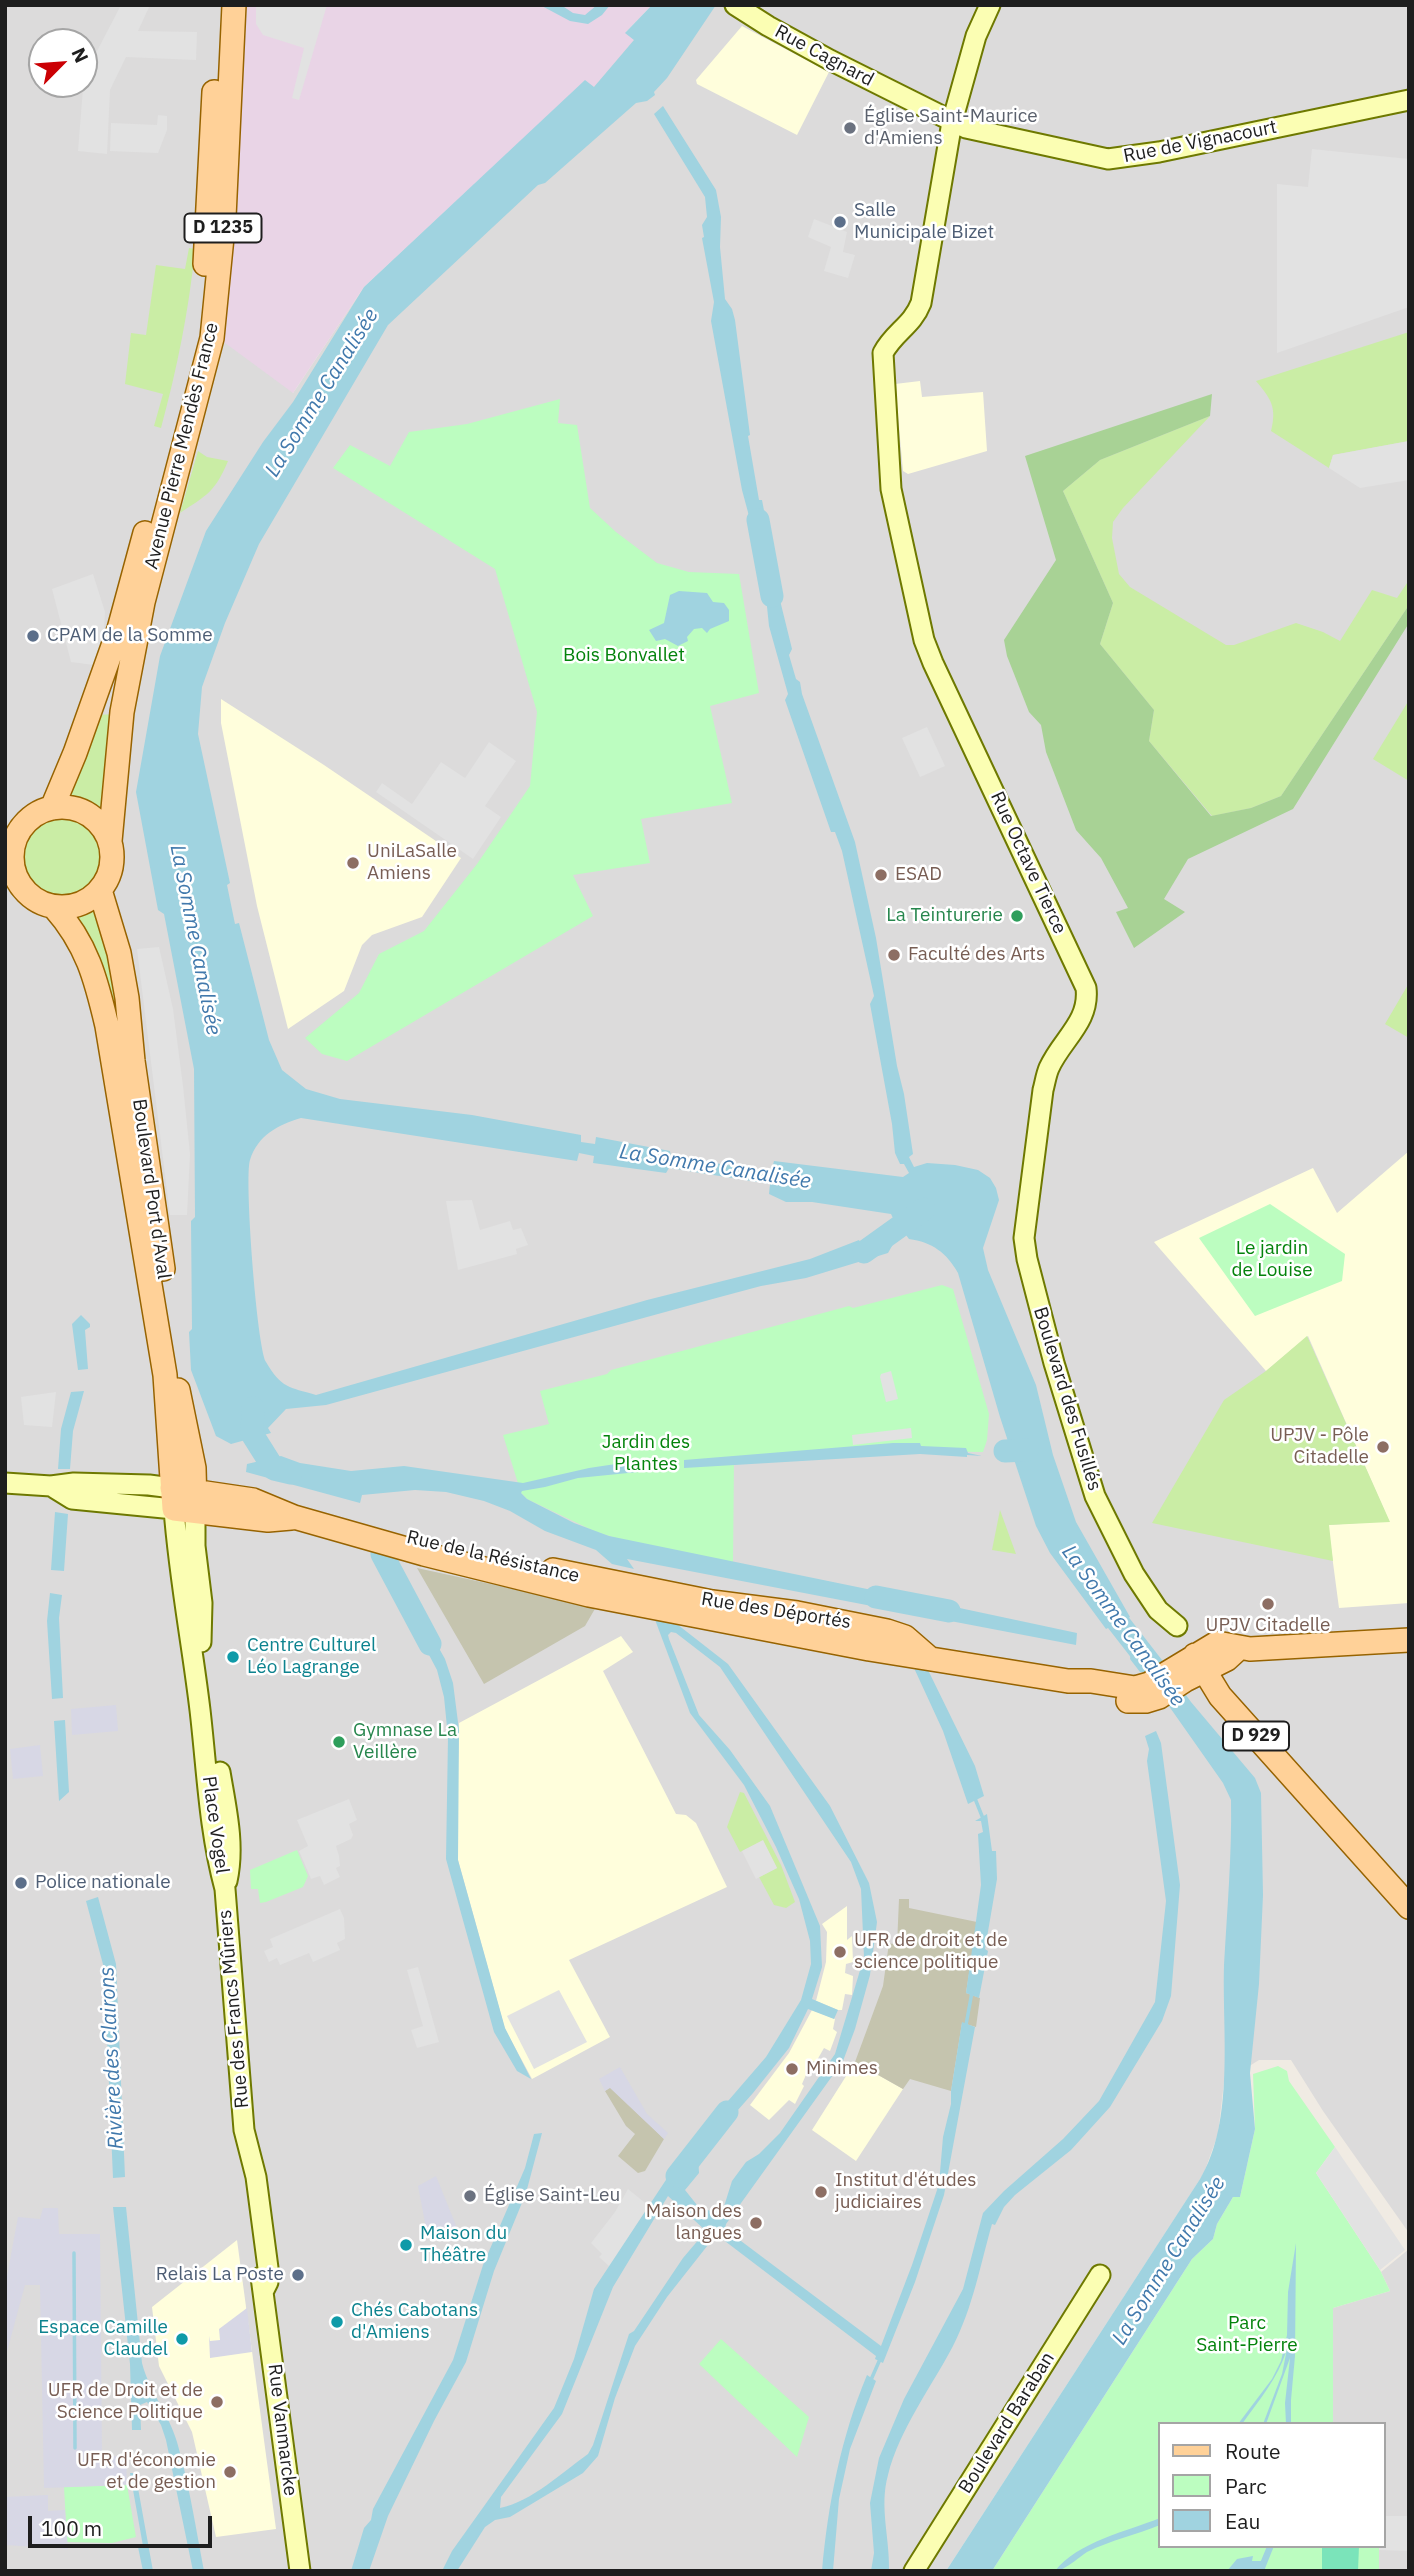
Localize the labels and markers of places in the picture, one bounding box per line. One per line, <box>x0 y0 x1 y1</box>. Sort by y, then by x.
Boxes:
place label: Église Saint-Maurice d'Amiens <box>864 106 1038 150</box>
marker: Église Saint-Maurice d'Amiens <box>842 120 858 136</box>
place label: Salle Municipale Bizet <box>854 200 994 244</box>
marker: Salle Municipale Bizet <box>832 214 848 230</box>
place label: CPAM de la Somme <box>47 625 213 647</box>
marker: CPAM de la Somme <box>25 628 41 644</box>
place label: UniLaSalle Amiens <box>367 841 457 885</box>
marker: UniLaSalle Amiens <box>345 855 361 871</box>
place label: ESAD <box>895 864 942 886</box>
marker: ESAD <box>873 867 889 883</box>
place label: La Teinturerie <box>886 905 1003 927</box>
marker: La Teinturerie <box>1009 908 1025 924</box>
place label: Faculté des Arts <box>908 944 1045 966</box>
marker: Faculté des Arts <box>886 947 902 963</box>
place label: UPJV - Pôle Citadelle <box>1270 1425 1369 1469</box>
marker: UPJV - Pôle Citadelle <box>1375 1439 1391 1455</box>
marker: UPJV Citadelle <box>1260 1596 1276 1612</box>
place label: UPJV Citadelle <box>1206 1615 1330 1637</box>
place label: Centre Culturel Léo Lagrange <box>247 1635 376 1679</box>
marker: Centre Culturel Léo Lagrange <box>225 1649 241 1665</box>
place label: Gymnase La Veillère <box>353 1720 457 1764</box>
marker: Gymnase La Veillère <box>331 1734 347 1750</box>
place label: Police nationale <box>35 1872 171 1894</box>
marker: Police nationale <box>13 1875 29 1891</box>
place label: UFR de droit et de science politique <box>854 1930 1008 1974</box>
marker: UFR de droit et de science politique <box>832 1944 848 1960</box>
place label: Minimes <box>806 2058 878 2080</box>
marker: Minimes <box>784 2061 800 2077</box>
place label: Institut d'études judiciaires <box>835 2170 976 2214</box>
marker: Institut d'études judiciaires <box>813 2184 829 2200</box>
place label: Église Saint-Leu <box>484 2185 620 2207</box>
marker: Église Saint-Leu <box>462 2188 478 2204</box>
place label: Maison des langues <box>646 2201 742 2245</box>
marker: Maison des langues <box>748 2215 764 2231</box>
place label: Maison du Théâtre <box>420 2223 507 2267</box>
marker: Maison du Théâtre <box>398 2237 414 2253</box>
place label: Relais La Poste <box>156 2264 284 2286</box>
marker: Relais La Poste <box>290 2267 306 2283</box>
place label: Chés Cabotans d'Amiens <box>351 2300 478 2344</box>
marker: Chés Cabotans d'Amiens <box>329 2314 345 2330</box>
place label: Espace Camille Claudel <box>38 2317 168 2361</box>
marker: Espace Camille Claudel <box>174 2331 190 2347</box>
place label: UFR de Droit et de Science Politique <box>48 2380 203 2424</box>
marker: UFR de Droit et de Science Politique <box>209 2394 225 2410</box>
place label: UFR d'économie et de gestion <box>77 2450 216 2494</box>
marker: UFR d'économie et de gestion <box>222 2464 238 2480</box>

